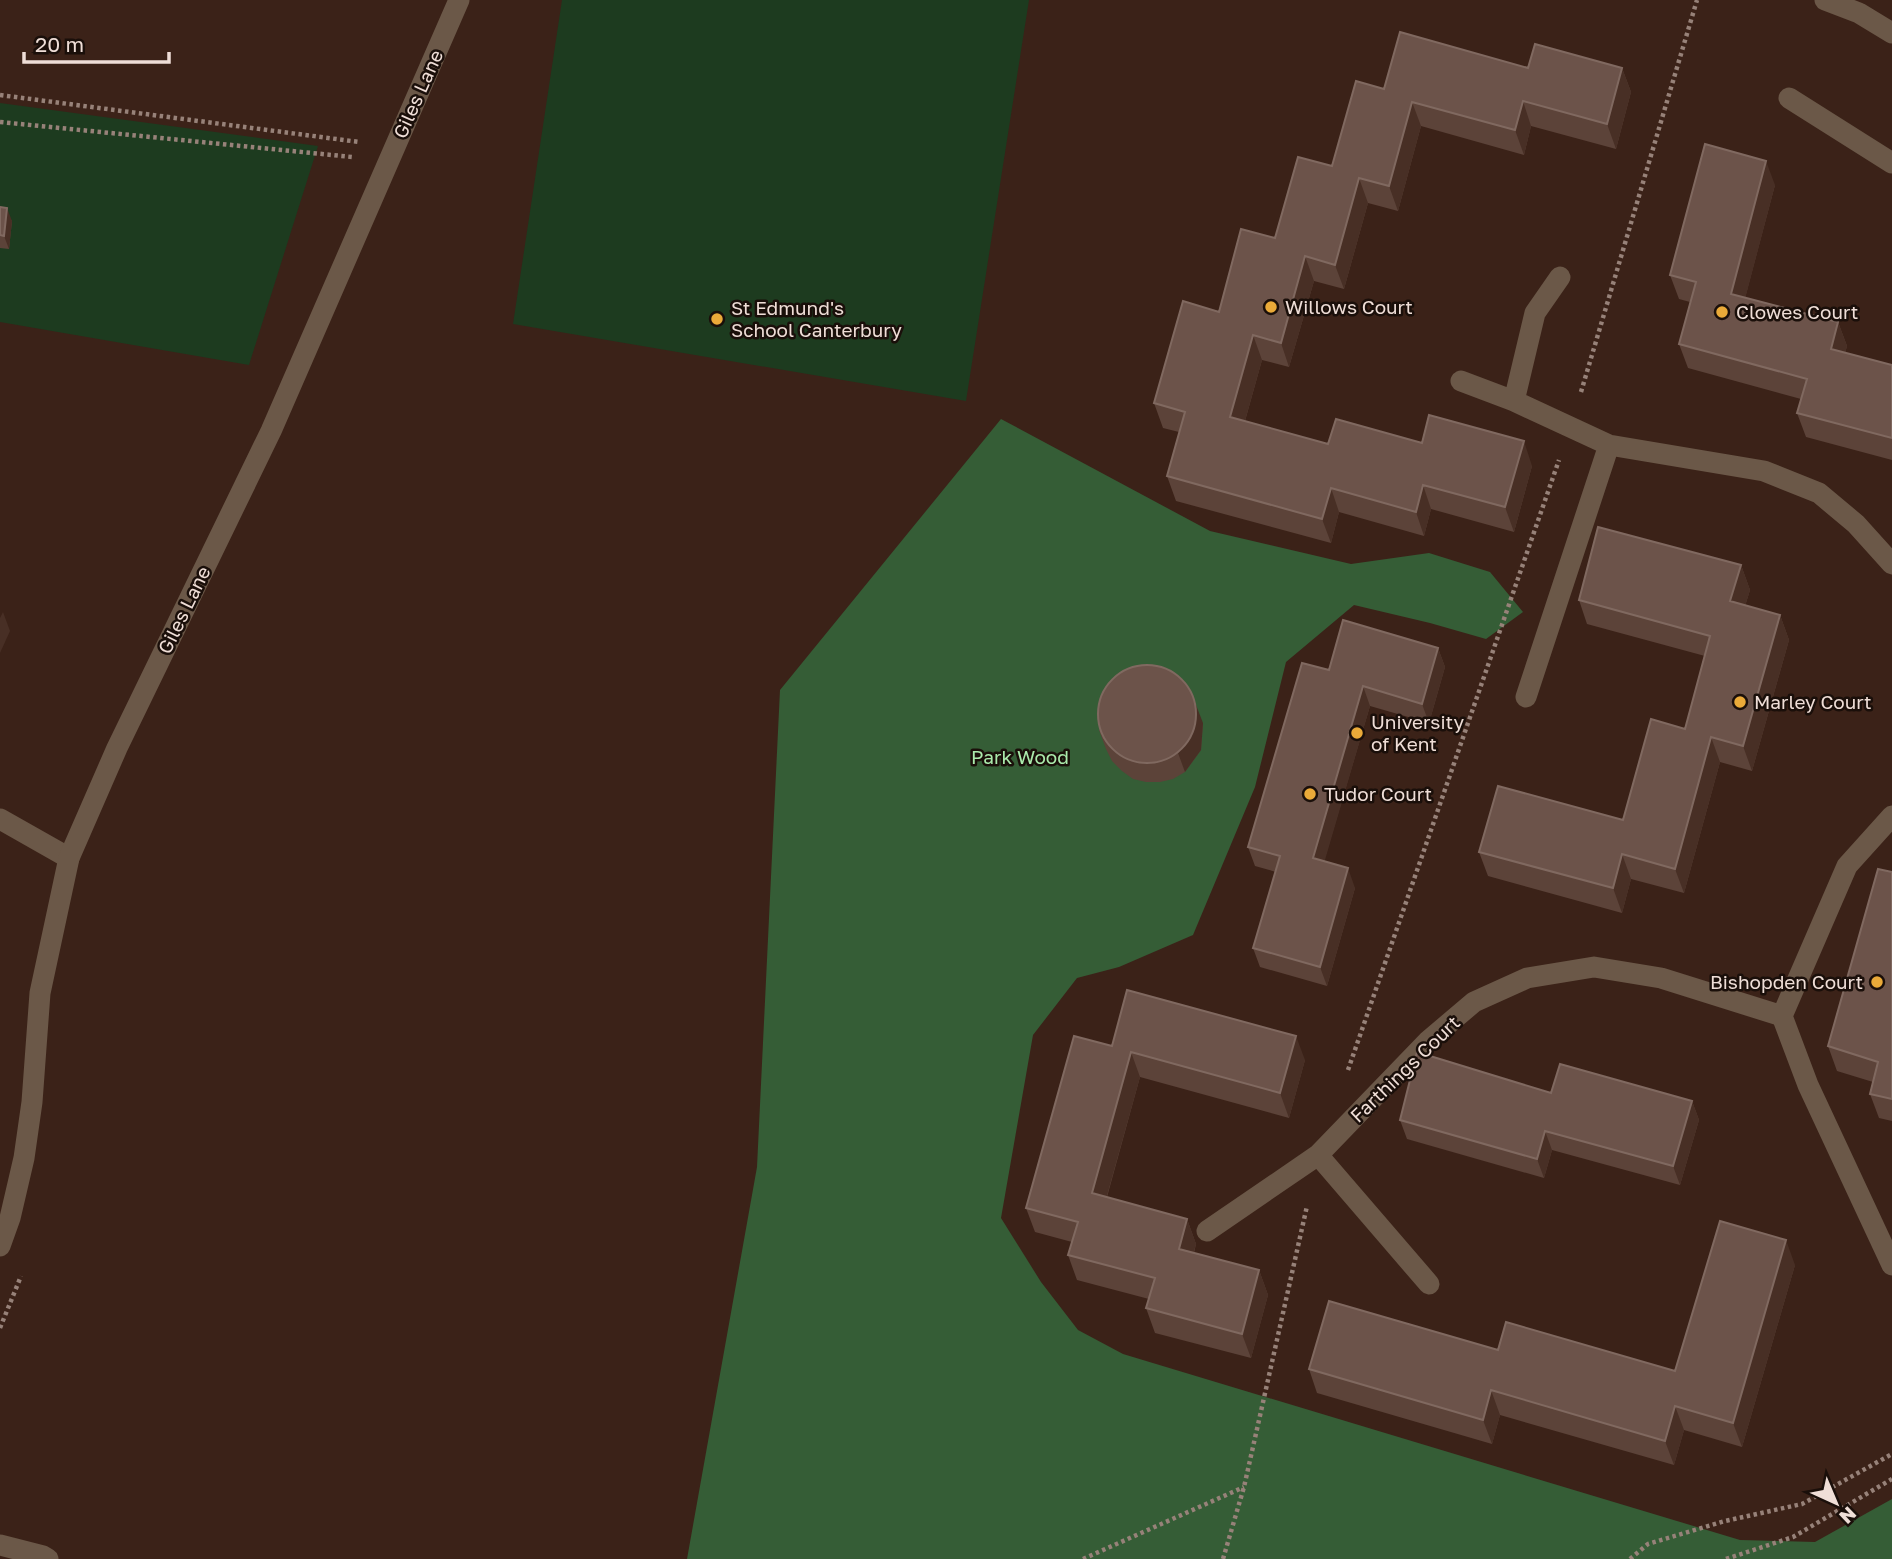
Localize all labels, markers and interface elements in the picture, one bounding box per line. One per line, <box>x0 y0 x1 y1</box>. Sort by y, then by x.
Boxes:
scale bar <box>24 21 170 65</box>
text: 20 m <box>35 31 84 57</box>
street label: Giles Lane <box>388 46 447 142</box>
place label: Willows Court <box>1285 295 1413 318</box>
place label: St Edmund's School Canterbury <box>731 296 902 341</box>
marker: Willows Court <box>1263 299 1279 315</box>
place label: Clowes Court <box>1736 300 1858 323</box>
marker: Clowes Court <box>1714 304 1730 320</box>
marker: St Edmund's School Canterbury <box>709 311 725 327</box>
street label: Giles Lane <box>152 562 215 657</box>
place label: Marley Court <box>1754 690 1872 713</box>
marker: Marley Court <box>1732 694 1748 710</box>
place label: University of Kent <box>1371 710 1464 755</box>
marker: University of Kent <box>1349 725 1365 741</box>
park label: Park Wood <box>971 745 1069 768</box>
place label: Tudor Court <box>1324 782 1432 805</box>
marker: Tudor Court <box>1302 786 1318 802</box>
place label: Bishopden Court <box>1710 970 1863 993</box>
marker: Bishopden Court <box>1869 974 1885 990</box>
street label: Farthings Court <box>1345 1011 1464 1127</box>
north arrow <box>1801 1468 1871 1538</box>
text: N <box>1835 1502 1861 1529</box>

